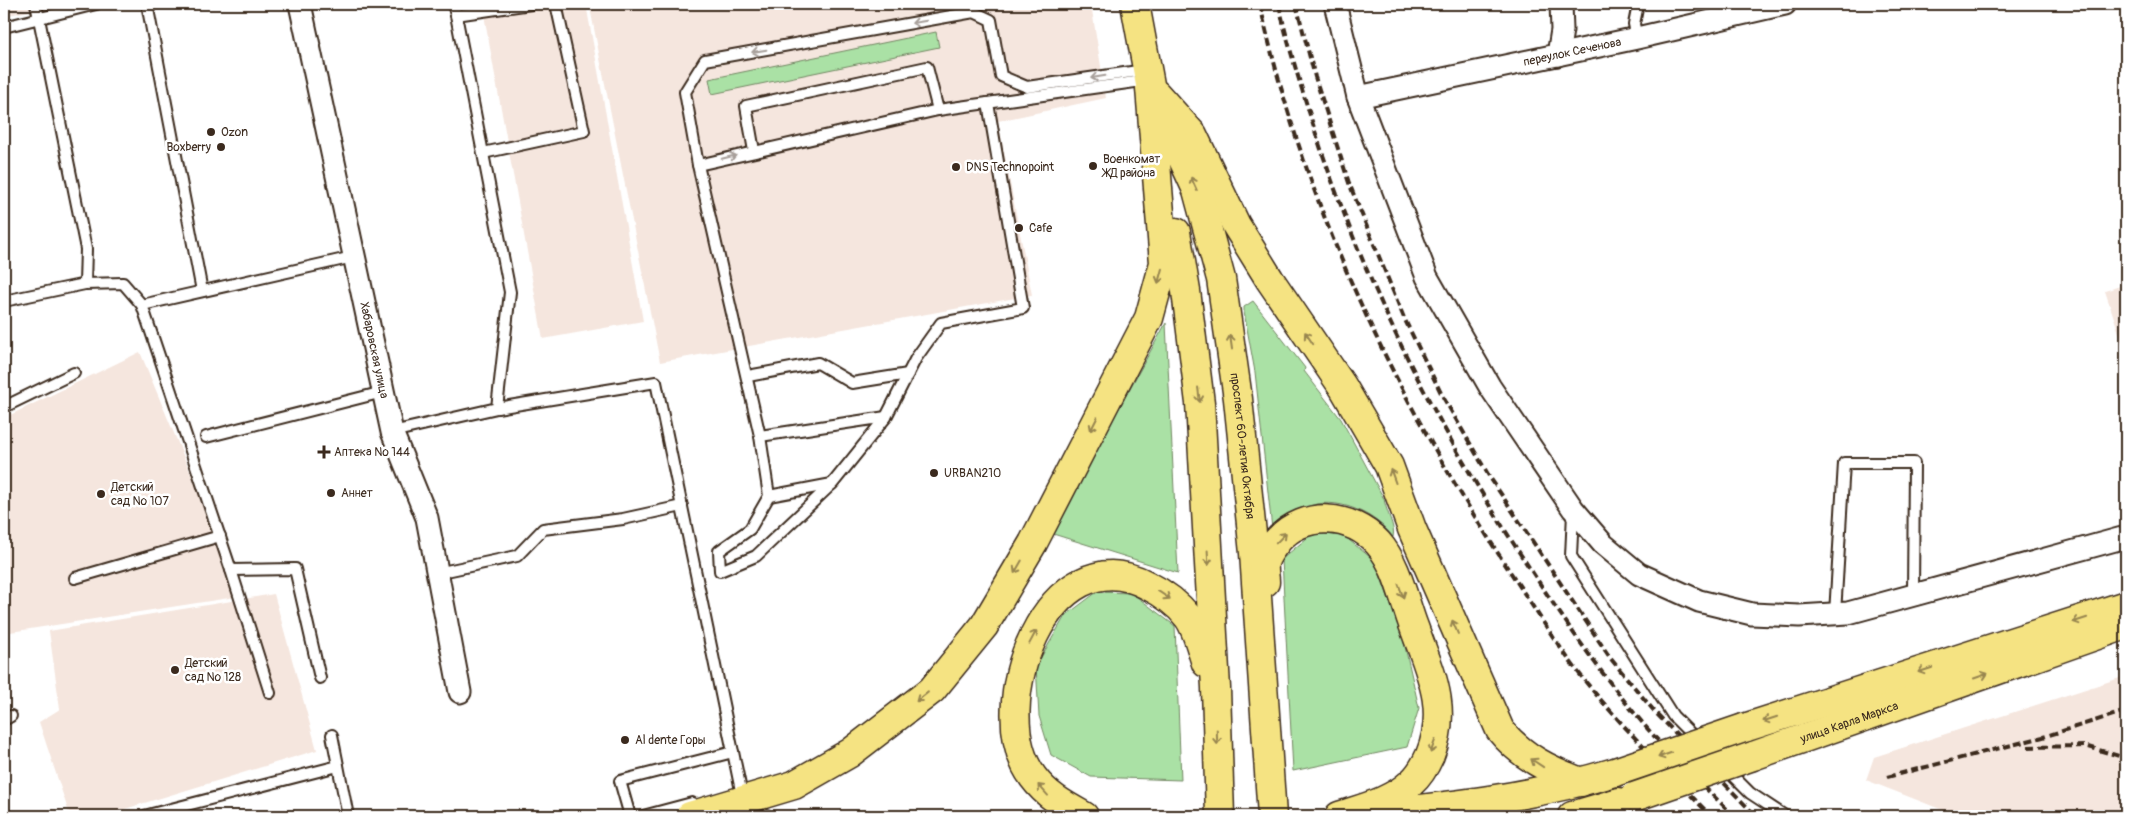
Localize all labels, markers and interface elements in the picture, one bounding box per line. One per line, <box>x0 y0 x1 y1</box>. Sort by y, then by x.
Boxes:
one-way arrow <box>911 17 927 27</box>
street label: переулок Сеченова <box>1522 34 1623 70</box>
one-way arrow <box>751 46 767 56</box>
one-way arrow <box>1090 72 1106 82</box>
place label: Ozon <box>221 125 248 140</box>
marker: Ozon <box>205 126 217 138</box>
place label: Boxberry <box>166 140 211 155</box>
marker: Boxberry <box>215 141 227 153</box>
one-way arrow <box>720 152 736 161</box>
place label: Военкомат ЖД района <box>1101 152 1160 181</box>
place label: DNS Technopoint <box>966 160 1054 175</box>
marker: Военкомат ЖД района <box>1087 160 1099 172</box>
marker: DNS Technopoint <box>950 161 962 173</box>
one-way arrow <box>1188 177 1198 192</box>
place label: Cafe <box>1029 221 1052 236</box>
marker: Cafe <box>1013 222 1025 234</box>
one-way arrow <box>1155 267 1165 283</box>
street label: Хабаровская улица <box>356 301 392 400</box>
one-way arrow <box>1304 331 1314 345</box>
one-way arrow <box>1225 334 1235 350</box>
street label: проспект 60-летия Октября <box>1226 372 1257 520</box>
one-way arrow <box>1194 387 1204 403</box>
one-way arrow <box>1089 416 1099 431</box>
place label: Аптека № 144 <box>334 445 410 460</box>
marker: Аптека № 144 <box>318 446 330 458</box>
place label: URBAN210 <box>944 466 1001 481</box>
marker: URBAN210 <box>928 467 940 479</box>
one-way arrow <box>1388 469 1397 485</box>
place label: Детский сад № 107 <box>110 480 170 509</box>
place label: Аннет <box>341 486 373 501</box>
marker: Аннет <box>325 487 337 499</box>
marker: Детский сад № 107 <box>95 488 107 500</box>
one-way arrow <box>1275 531 1287 544</box>
one-way arrow <box>1203 549 1212 565</box>
one-way arrow <box>1013 560 1023 574</box>
one-way arrow <box>1397 582 1406 598</box>
one-way arrow <box>1156 590 1170 600</box>
one-way arrow <box>2072 616 2088 626</box>
one-way arrow <box>1449 620 1459 635</box>
one-way arrow <box>1029 631 1039 645</box>
place label: Детский сад № 128 <box>184 656 241 685</box>
marker: Детский сад № 128 <box>169 664 181 676</box>
one-way arrow <box>1917 665 1933 675</box>
one-way arrow <box>1973 671 1988 680</box>
one-way arrow <box>916 692 929 703</box>
street label: улица Карла Маркса <box>1797 698 1901 747</box>
one-way arrow <box>1763 715 1779 725</box>
one-way arrow <box>1213 728 1222 744</box>
place label: Al dente Горы <box>635 733 706 748</box>
marker: Al dente Горы <box>619 734 631 746</box>
one-way arrow <box>1428 738 1437 753</box>
one-way arrow <box>1658 751 1673 760</box>
one-way arrow <box>1530 758 1544 768</box>
one-way arrow <box>1038 783 1049 796</box>

